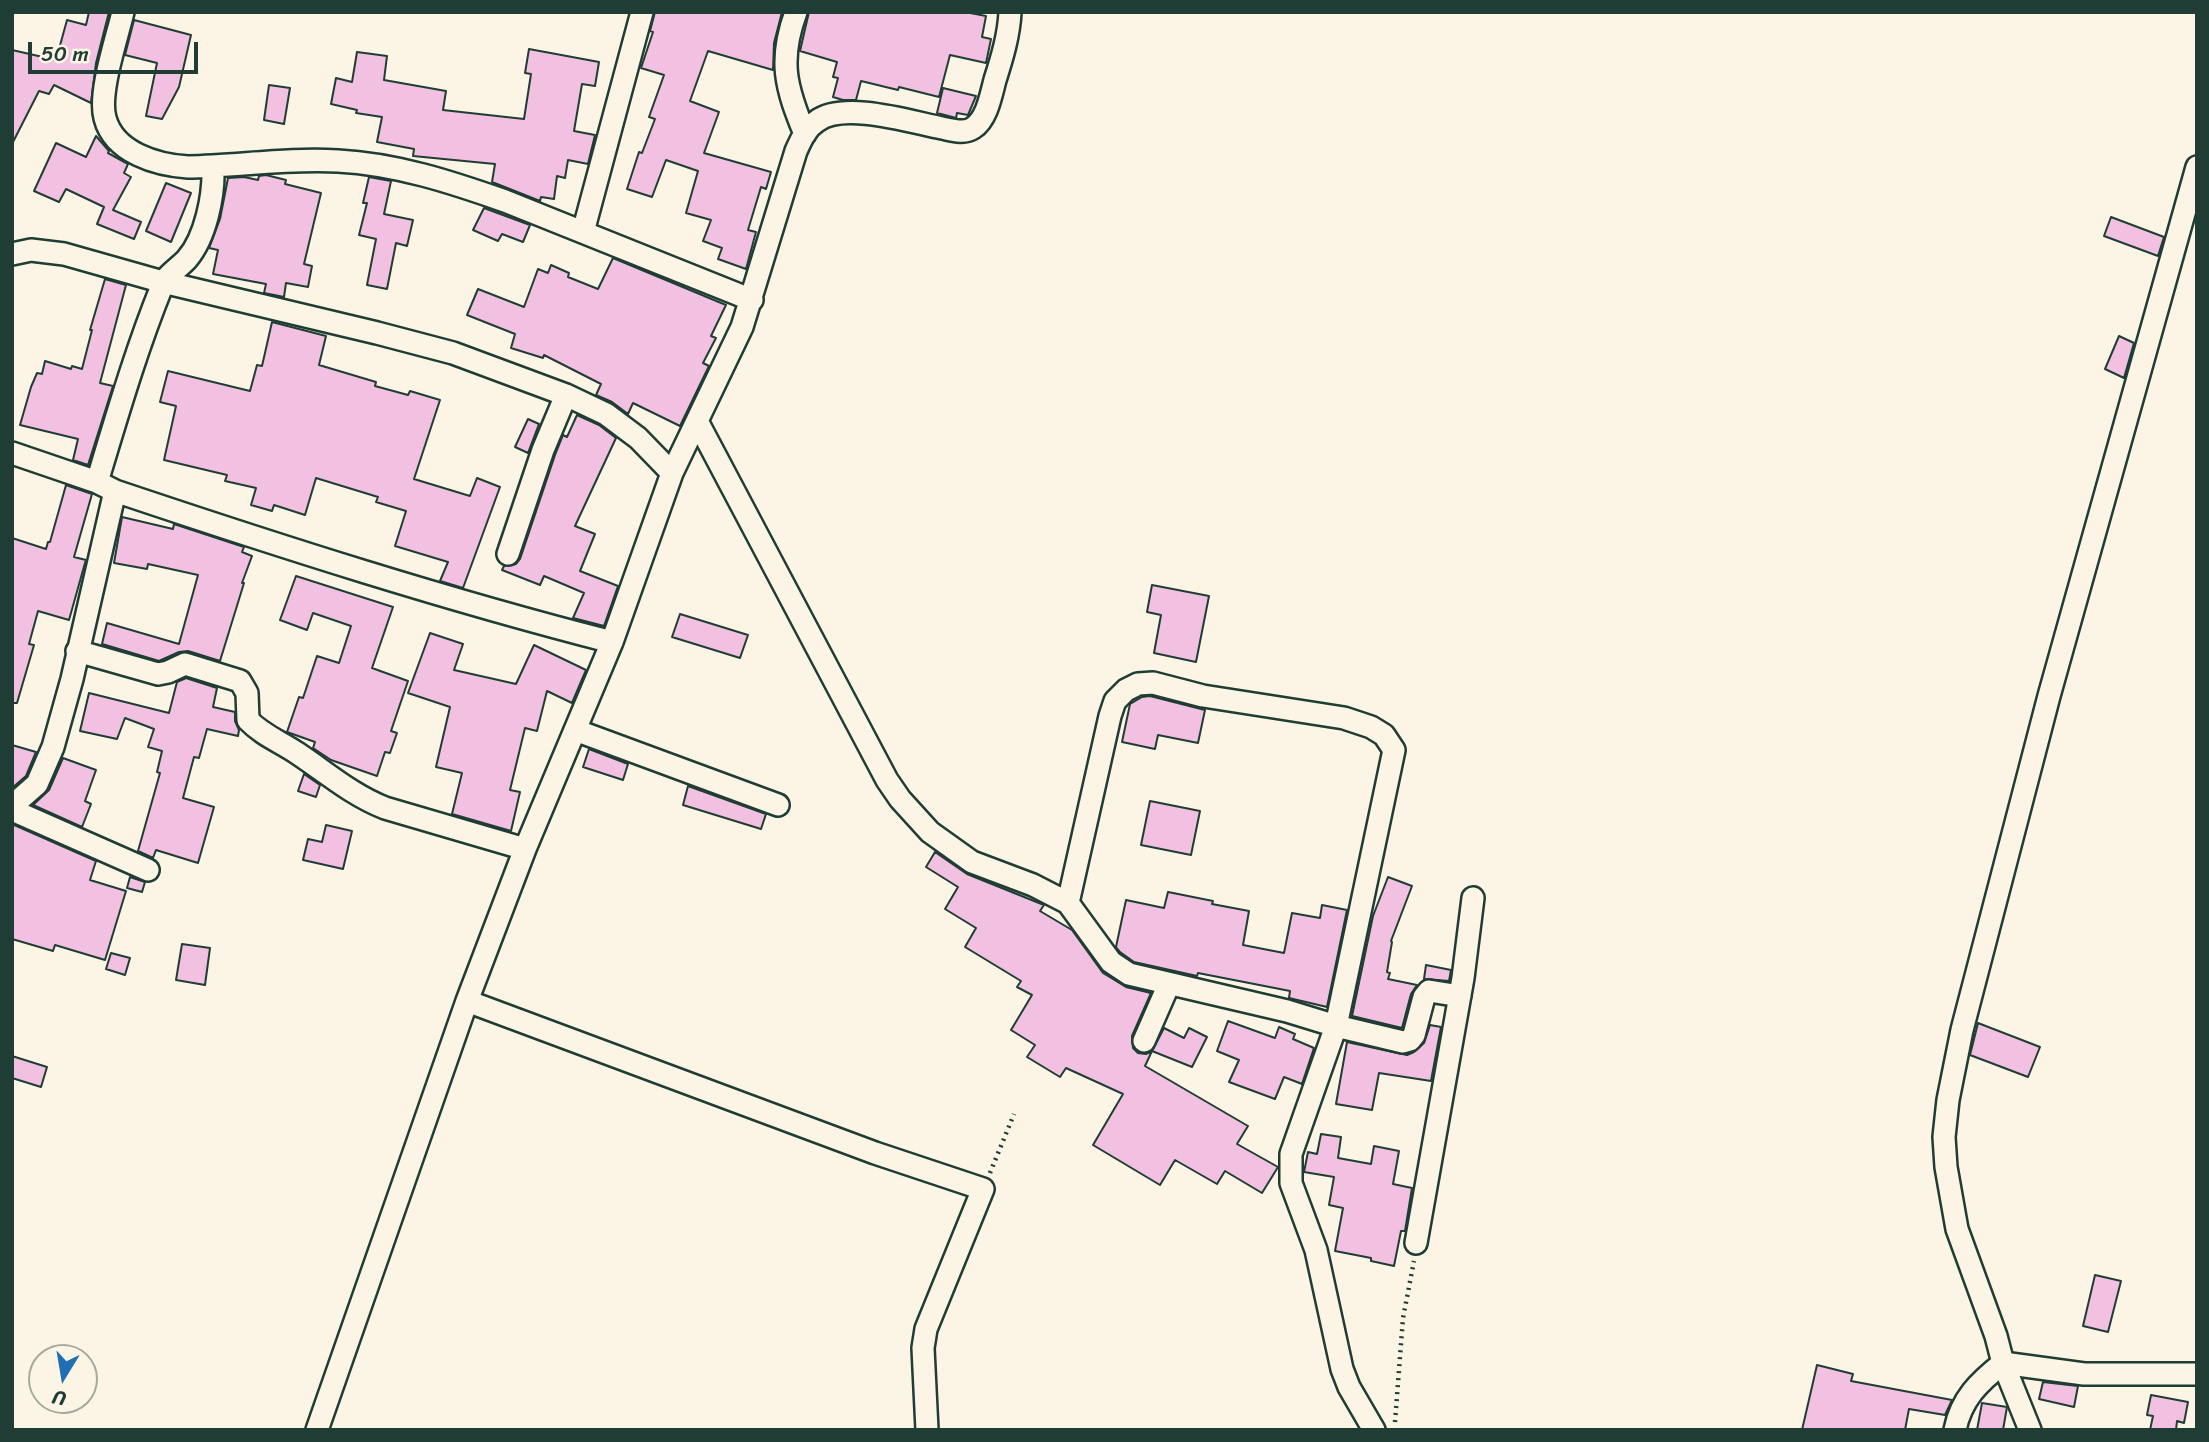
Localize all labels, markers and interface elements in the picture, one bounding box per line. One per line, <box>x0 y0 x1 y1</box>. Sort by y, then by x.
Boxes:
scale bar <box>32 28 201 72</box>
text: 50 m <box>41 35 89 73</box>
north arrow <box>28 1344 98 1414</box>
text: U <box>50 1381 69 1416</box>

